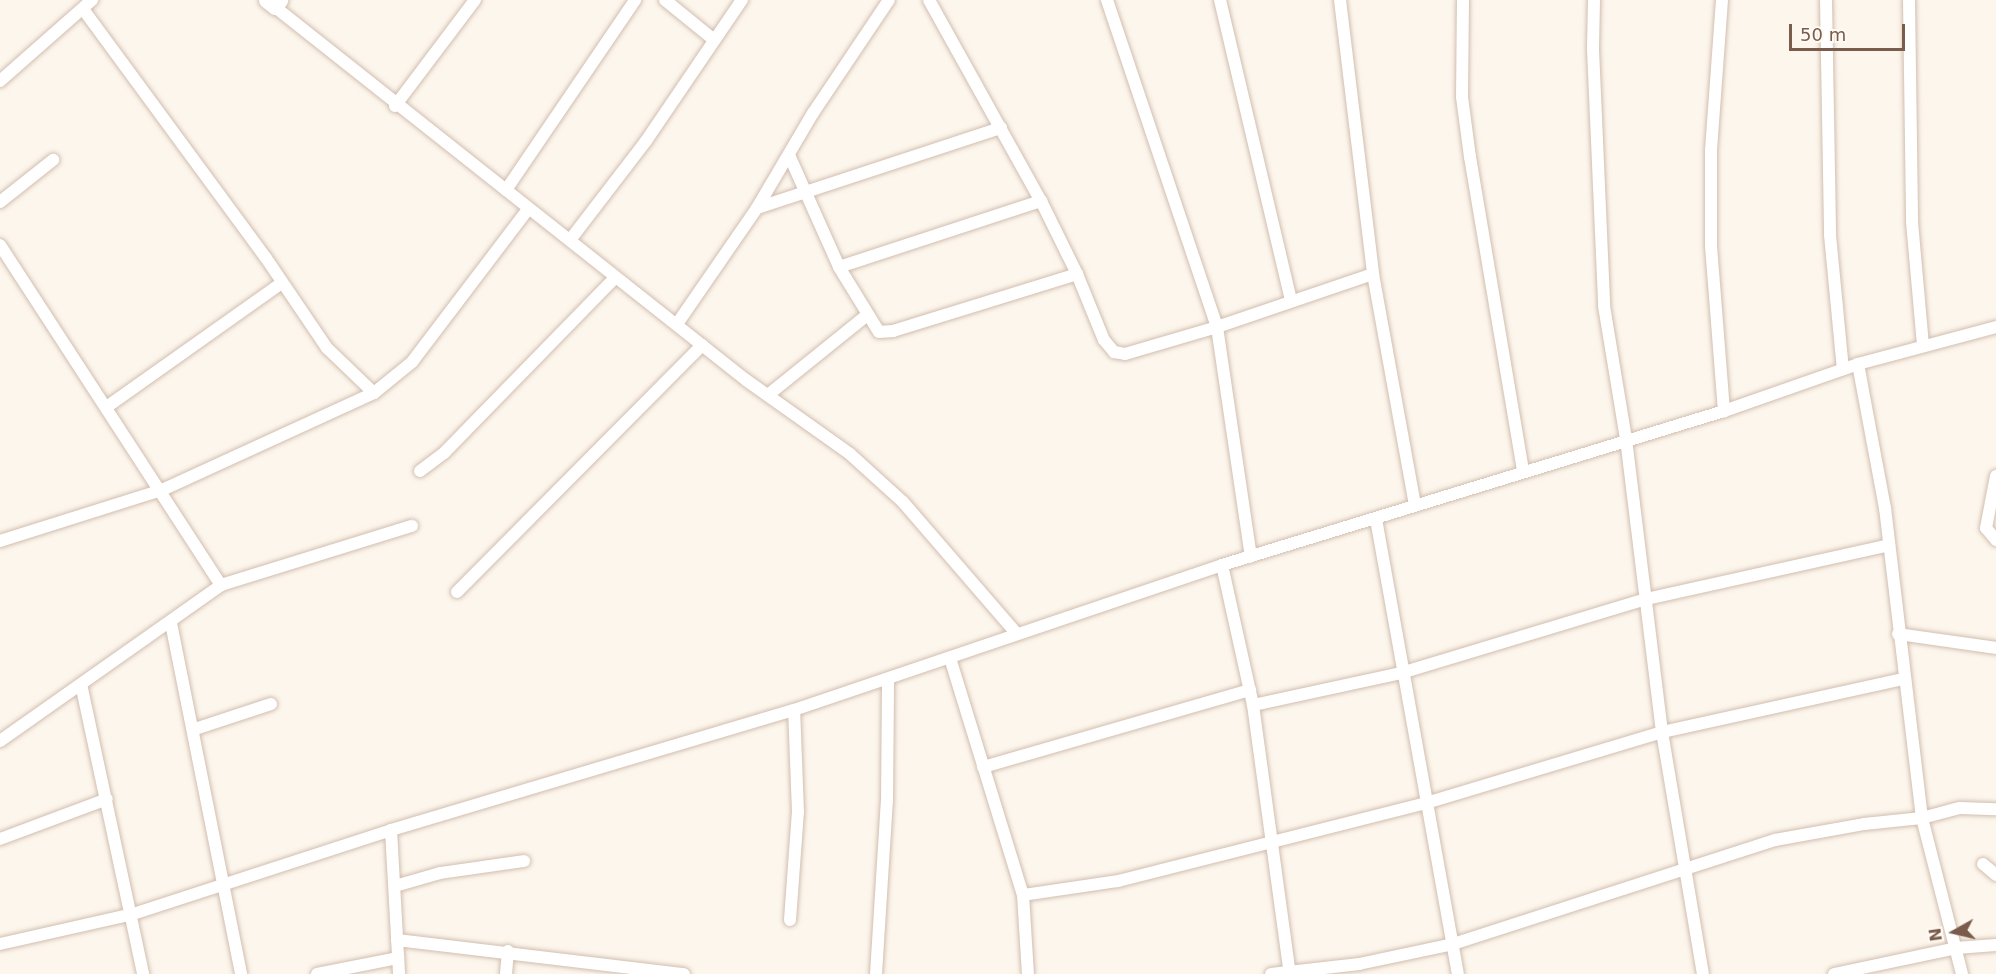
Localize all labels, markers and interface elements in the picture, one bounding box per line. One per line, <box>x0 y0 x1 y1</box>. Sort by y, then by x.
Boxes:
scale bar <box>1792 12 1908 50</box>
text: 50 m <box>1800 24 1846 45</box>
north arrow <box>1924 902 1984 962</box>
text: N <box>1925 927 1946 943</box>

